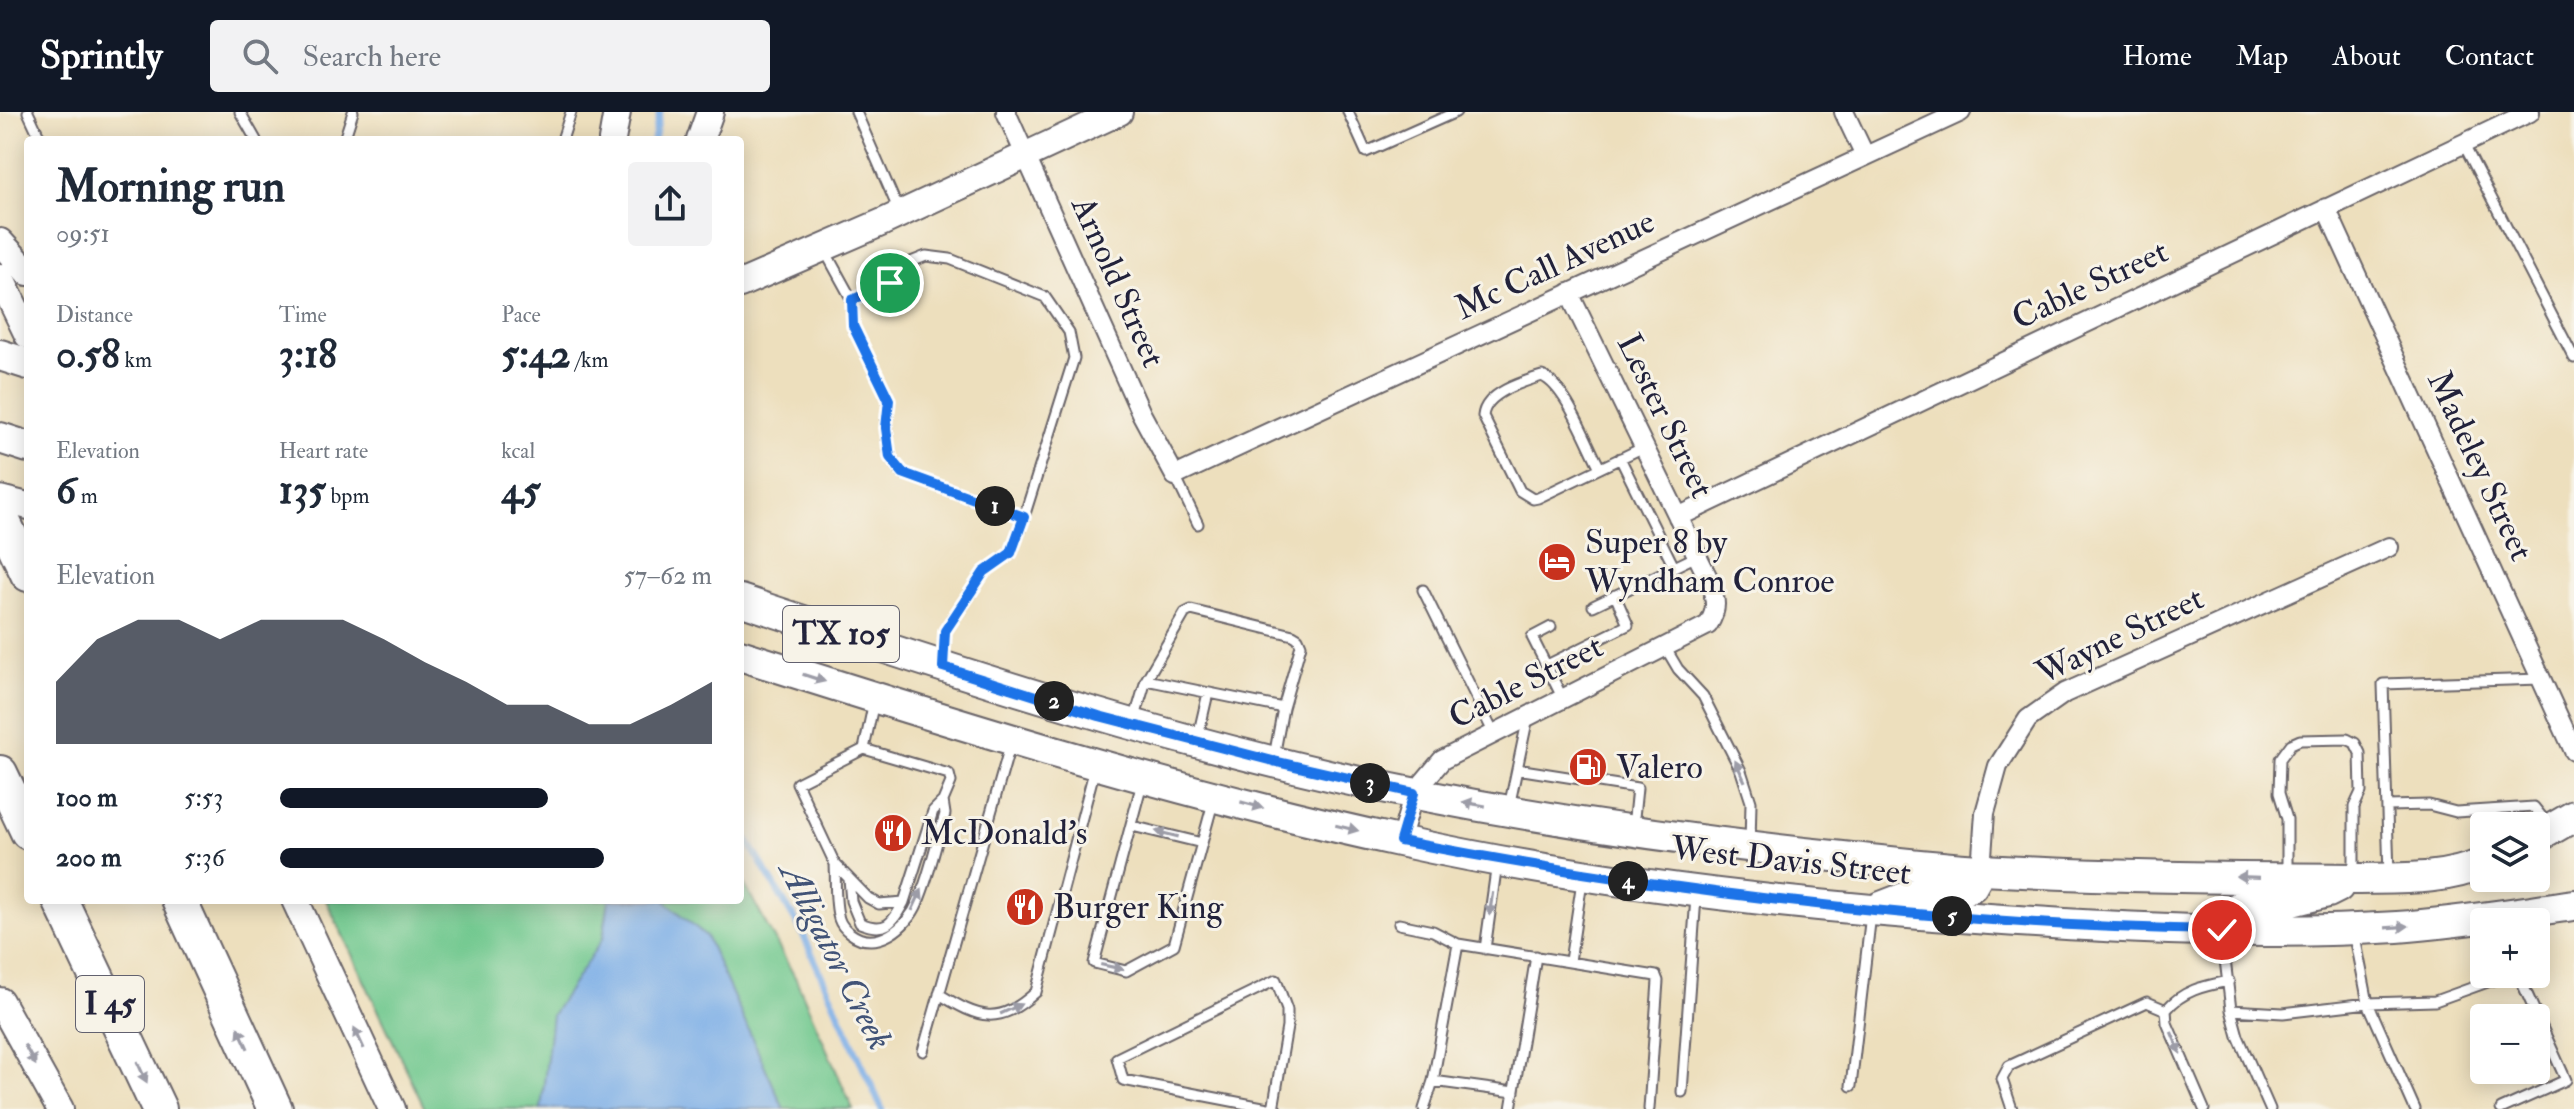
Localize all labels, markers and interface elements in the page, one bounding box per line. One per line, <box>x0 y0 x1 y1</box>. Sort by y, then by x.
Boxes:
search box <box>210 20 770 92</box>
text: Sprintly <box>40 32 162 80</box>
icon: search <box>238 34 282 78</box>
text: Search here <box>302 38 441 75</box>
text: Home <box>2122 39 2192 74</box>
text: Map <box>2236 39 2288 74</box>
text: About <box>2332 39 2401 74</box>
text: Contact <box>2445 39 2534 74</box>
text: Morning run <box>56 160 285 215</box>
button: share <box>628 162 712 246</box>
street label: Arnold Street <box>1061 189 1175 374</box>
street label: Mc Call Avenue <box>1449 200 1661 330</box>
text: 09:51 <box>56 218 110 250</box>
street label: Cable Street <box>2005 230 2175 340</box>
pin <box>856 249 924 317</box>
icon: arrive <box>868 261 912 305</box>
text: Distance <box>56 301 133 329</box>
text: Time <box>279 301 327 329</box>
text: Pace <box>501 301 541 329</box>
street label: Lester Street <box>1607 327 1723 505</box>
text: 0.58 <box>56 329 120 380</box>
text: 3:18 <box>279 329 337 380</box>
text: 5:42 <box>501 329 571 380</box>
text: km <box>120 346 152 374</box>
text: /km <box>571 346 609 374</box>
street label: Madeley Street <box>2417 364 2543 568</box>
text: Elevation <box>56 437 140 465</box>
text: Heart rate <box>279 437 368 465</box>
text: kcal <box>501 437 535 465</box>
text: 6 <box>56 465 76 516</box>
text: 135 <box>279 465 326 516</box>
text: 45 <box>501 465 540 516</box>
text: m <box>76 482 98 510</box>
text: bpm <box>326 482 370 510</box>
pin: 1 <box>975 486 1015 526</box>
text: 1 <box>991 492 999 520</box>
place label: Super 8 by Wyndham Conroe <box>1584 521 1835 603</box>
hotel icon: Super 8 by Wyndham Conroe <box>1536 541 1578 583</box>
text: Elevation <box>56 560 155 592</box>
text: 57–62 m <box>624 560 712 592</box>
street label: Wayne Street <box>2028 577 2211 695</box>
road number: TX 105 <box>783 606 899 662</box>
street label: Cable Street <box>1442 625 1610 739</box>
one-way arrow <box>803 673 827 685</box>
pin: 2 <box>1034 681 1074 721</box>
text: 2 <box>1048 687 1060 715</box>
fuel station icon: Valero <box>1567 746 1609 788</box>
place label: Valero <box>1616 746 1703 789</box>
one-way arrow <box>1733 760 1747 783</box>
pin: 3 <box>1350 763 1390 803</box>
text: 3 <box>1366 769 1374 797</box>
text: 100 m <box>56 782 117 814</box>
text: 5:53 <box>184 782 223 814</box>
one-way arrow <box>1461 798 1486 810</box>
one-way arrow <box>1240 800 1265 812</box>
restaurant icon: McDonald's <box>872 812 914 854</box>
place label: McDonald's <box>921 812 1087 855</box>
map controls <box>2470 812 2550 1084</box>
button: layers <box>2470 812 2550 892</box>
one-way arrow <box>1334 823 1359 835</box>
street label: West Davis Street <box>1668 827 1913 895</box>
one-way arrow <box>1154 828 1179 840</box>
text: 200 m <box>56 842 121 874</box>
text: 5:36 <box>184 842 225 874</box>
water label: Alligator Creek <box>768 851 903 1058</box>
pin: 4 <box>1608 861 1648 901</box>
text: 4 <box>1622 867 1634 895</box>
one-way arrow <box>2235 871 2260 884</box>
restaurant icon: Burger King <box>1004 886 1046 928</box>
place label: Burger King <box>1053 886 1225 929</box>
one-way arrow <box>910 889 924 912</box>
one-way arrow <box>1484 892 1497 917</box>
pin: 5 <box>1932 896 1972 936</box>
pin <box>2188 896 2256 964</box>
text: 5 <box>1947 902 1957 930</box>
icon: check <box>2200 908 2244 952</box>
button: + <box>2470 908 2550 988</box>
one-way arrow <box>2385 920 2410 933</box>
one-way arrow <box>1100 961 1125 974</box>
road number: I 45 <box>76 976 144 1032</box>
one-way arrow <box>999 1002 1022 1016</box>
button: − <box>2470 1004 2550 1084</box>
one-way arrow <box>236 1026 249 1050</box>
one-way arrow <box>352 1027 366 1050</box>
one-way arrow <box>2169 1031 2182 1055</box>
one-way arrow <box>23 1044 37 1066</box>
one-way arrow <box>135 1060 149 1083</box>

